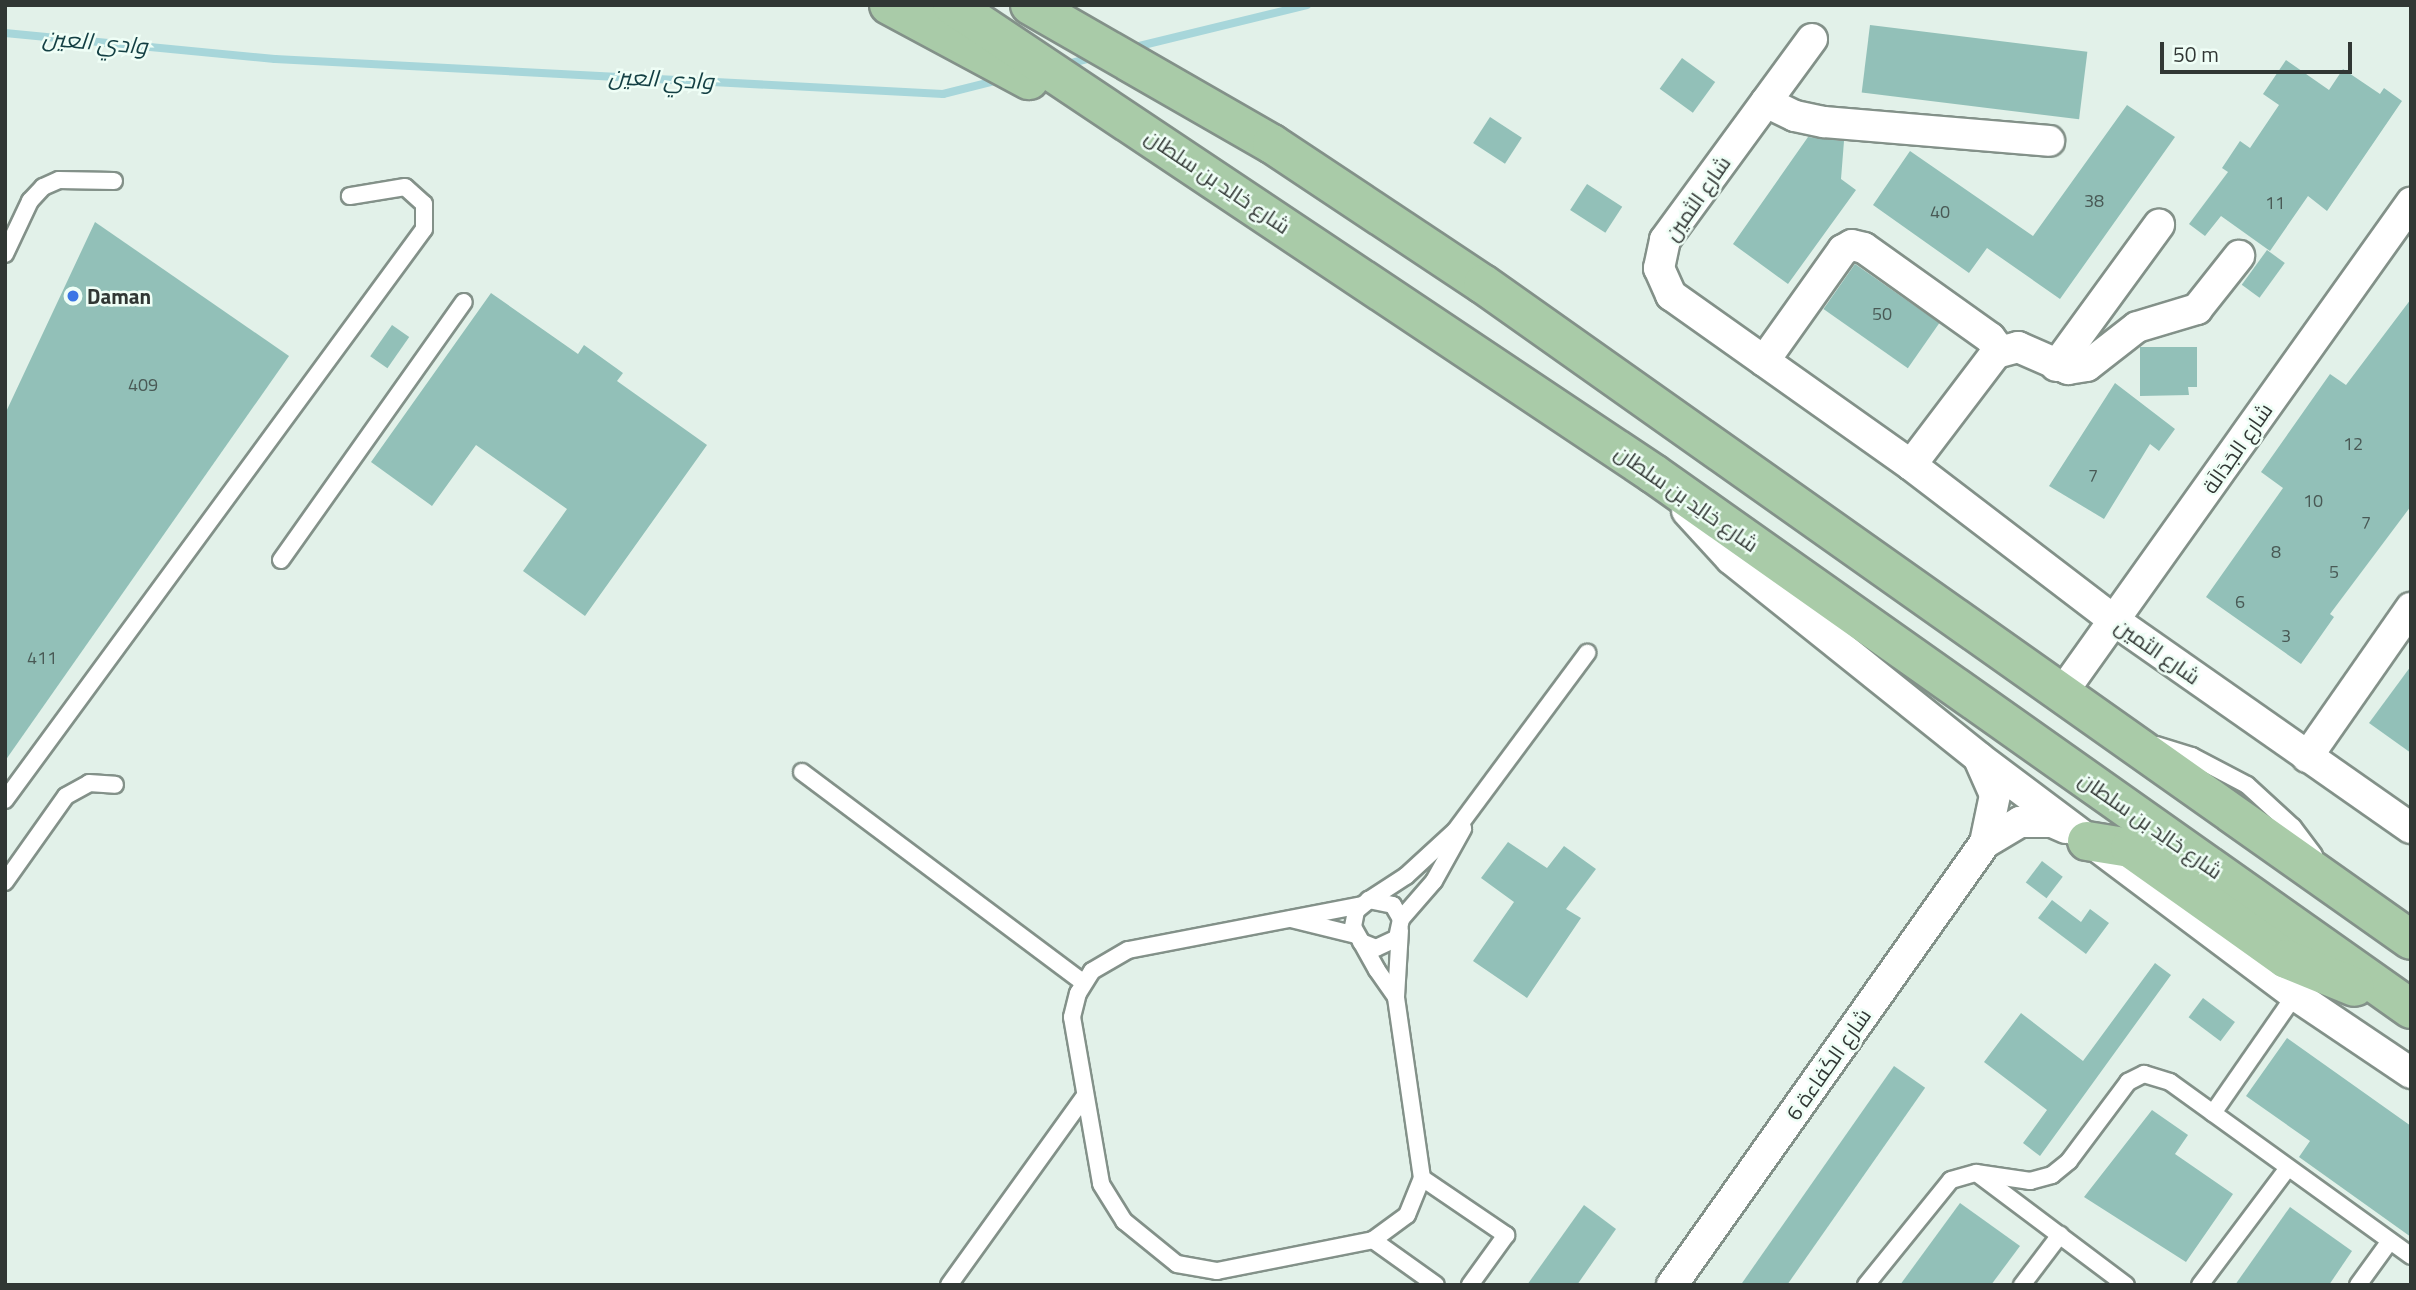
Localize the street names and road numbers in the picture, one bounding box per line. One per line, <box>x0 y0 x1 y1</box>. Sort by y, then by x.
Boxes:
street label: شارع خالِد بن سلطان <box>1141 123 1295 239</box>
street label: شارع الثمين <box>1659 151 1735 245</box>
street label: شارع الجَدَالَة <box>2197 398 2277 498</box>
street label: شارع خالِد بن سلطان <box>1610 439 1764 557</box>
street label: شارع الثمين <box>2111 613 2205 689</box>
street label: شارع خالِد بن سلطان <box>2074 766 2228 884</box>
street label: شارع الكَفاءة 6 <box>1780 1003 1876 1125</box>

